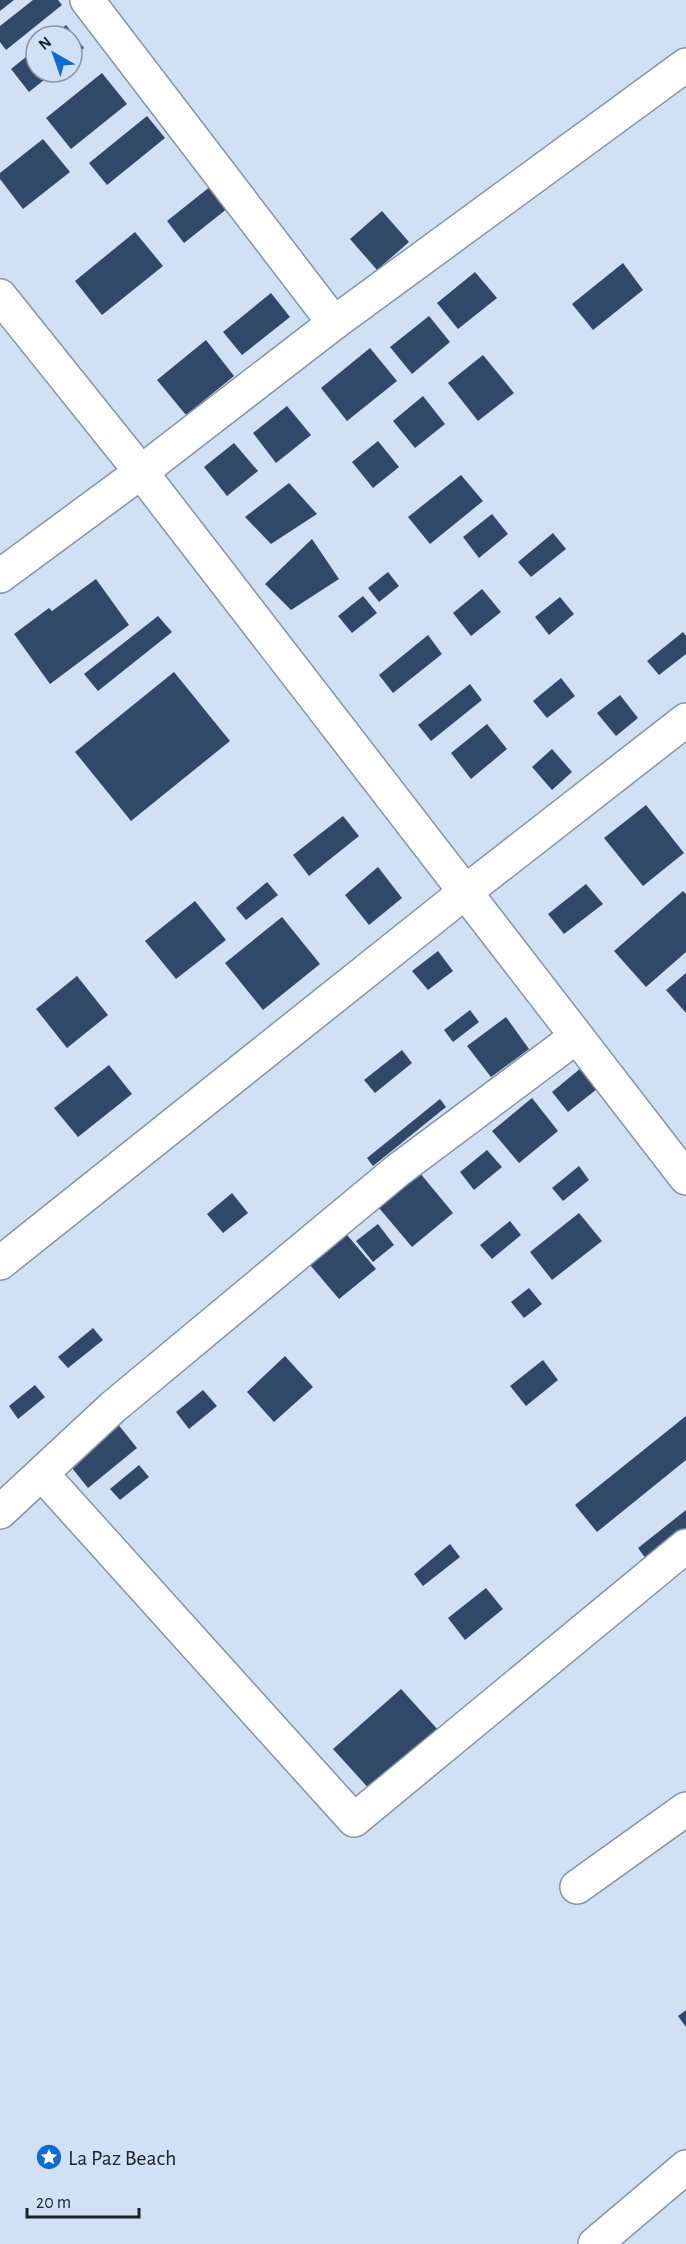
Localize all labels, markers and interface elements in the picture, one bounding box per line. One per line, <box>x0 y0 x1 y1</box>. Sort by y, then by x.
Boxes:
north arrow <box>24 24 84 84</box>
text: N <box>36 34 54 53</box>
place icon: La Paz Beach <box>34 2142 64 2172</box>
place label: La Paz Beach <box>68 2147 176 2169</box>
scale bar <box>27 2181 140 2219</box>
text: 20 m <box>36 2194 71 2212</box>

